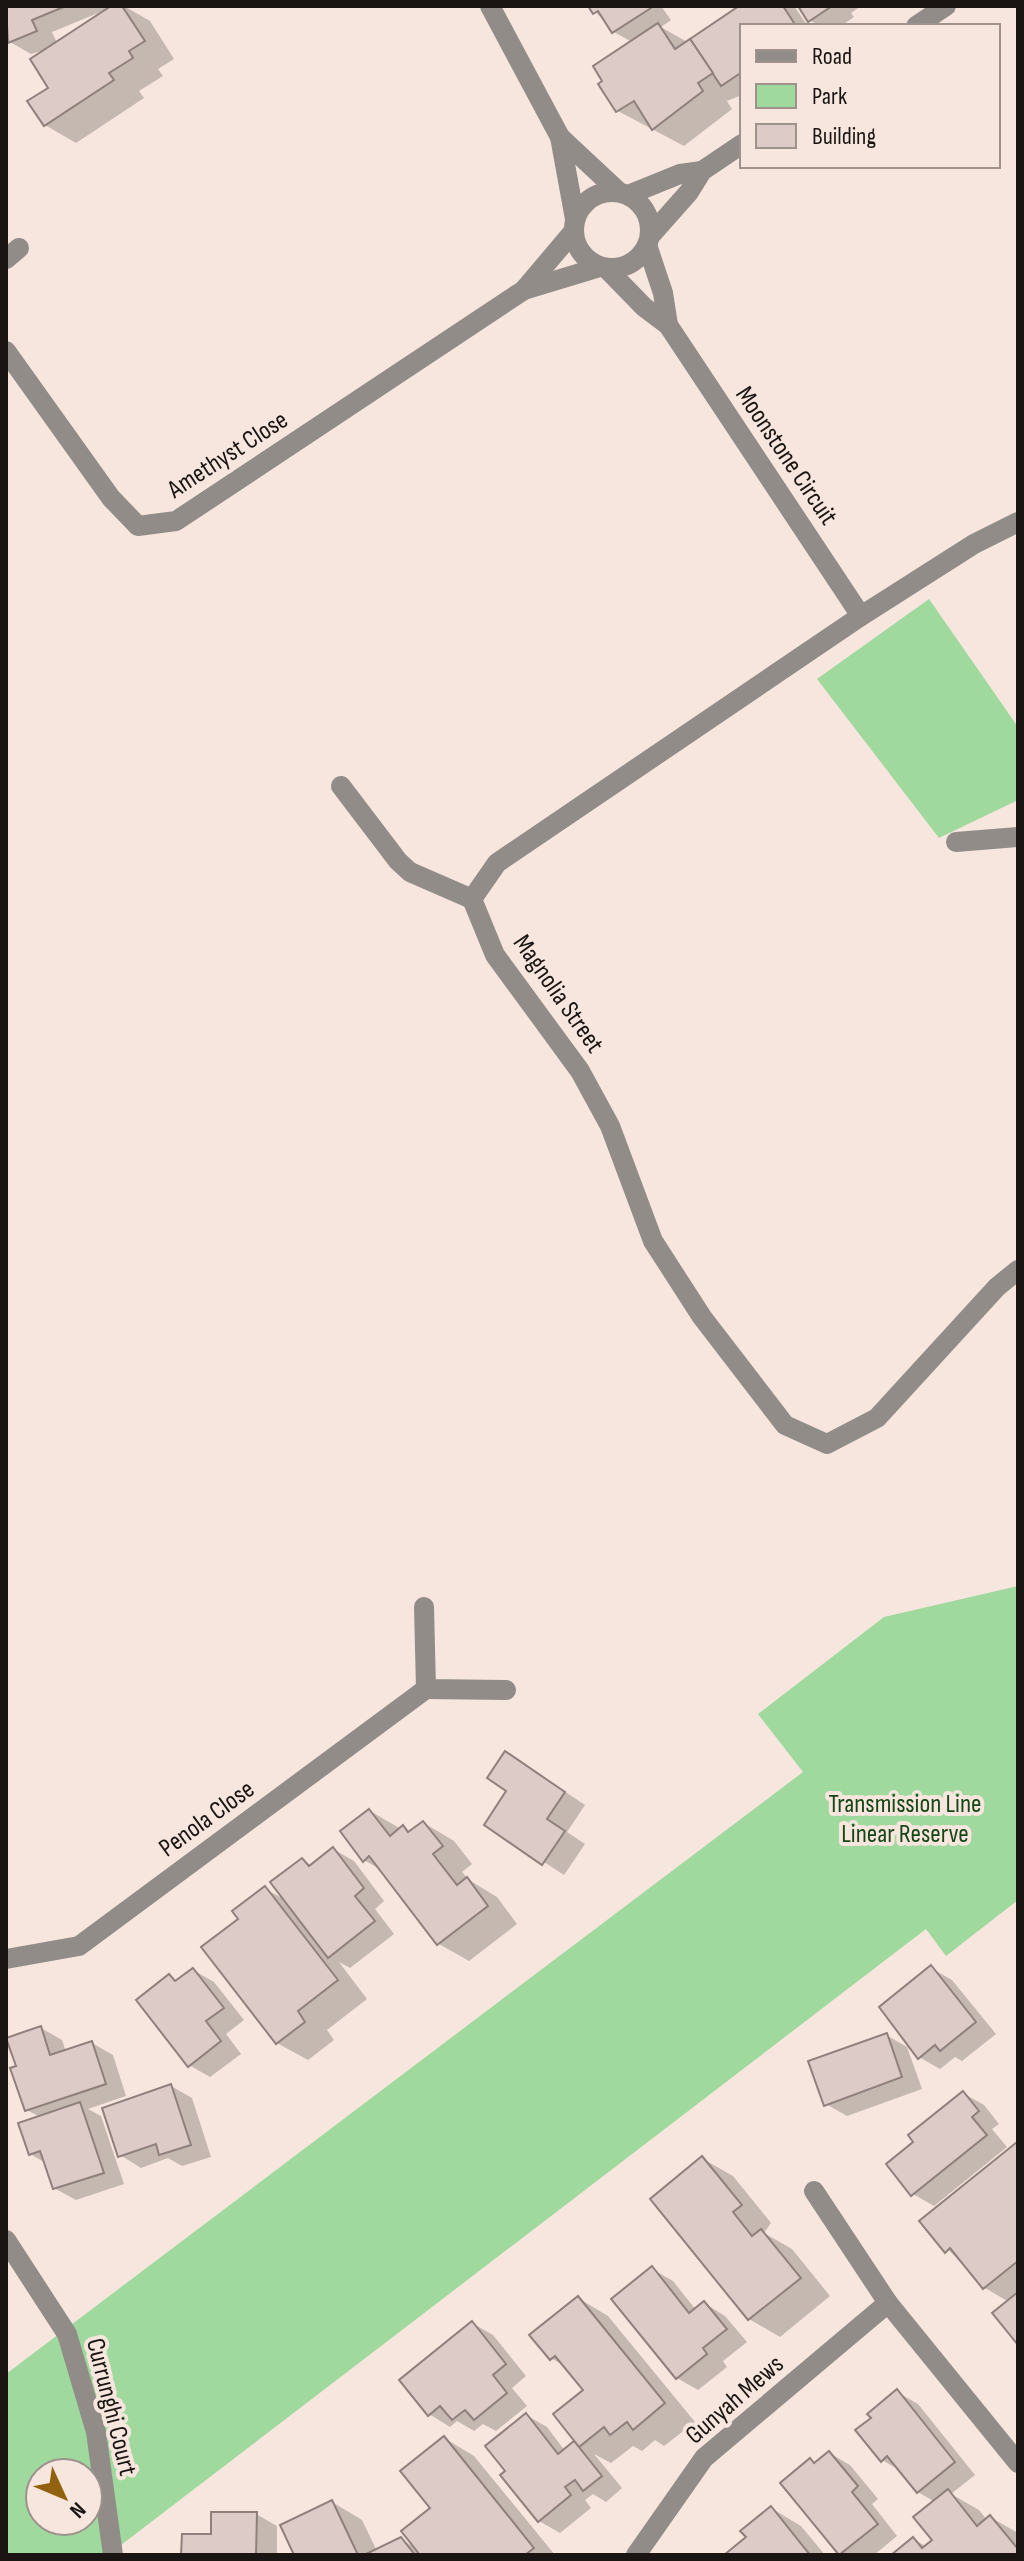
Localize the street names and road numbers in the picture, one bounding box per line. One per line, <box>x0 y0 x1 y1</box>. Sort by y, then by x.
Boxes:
street label: Moonstone Circuit <box>728 381 844 531</box>
street label: Amethyst Close <box>161 405 294 506</box>
street label: Magnolia Street <box>506 929 610 1059</box>
street label: Penola Close <box>153 1774 261 1864</box>
street label: Currunghi Court <box>79 2335 143 2479</box>
street label: Gunyah Mews <box>680 2349 790 2451</box>

